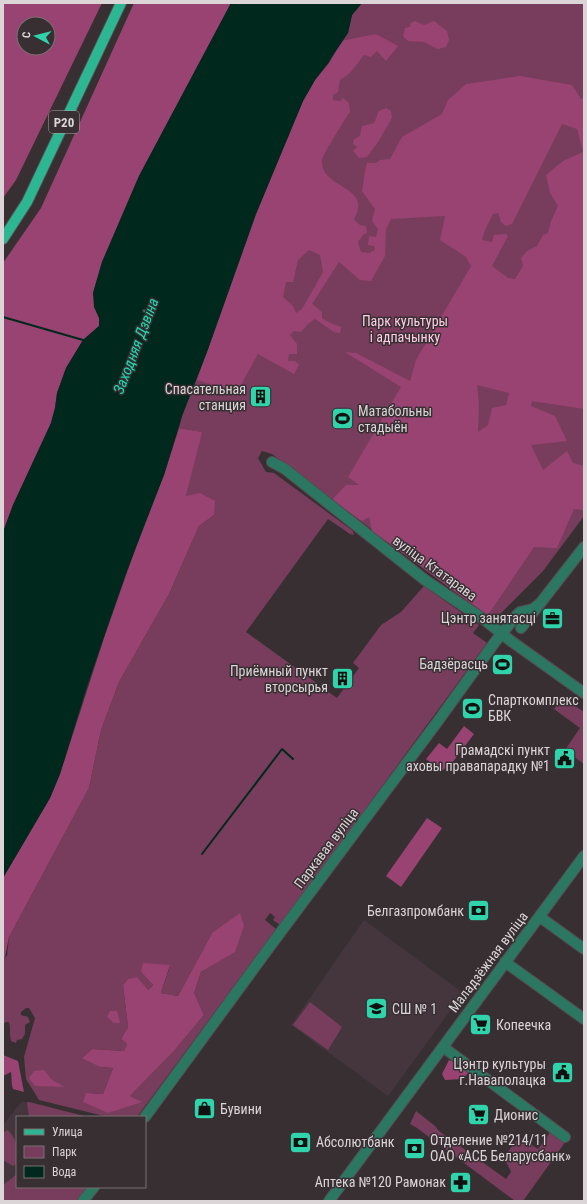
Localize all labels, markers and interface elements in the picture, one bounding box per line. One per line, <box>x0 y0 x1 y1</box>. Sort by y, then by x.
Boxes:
north arrow <box>16 16 56 56</box>
text: С <box>20 31 33 39</box>
road number: Р20 <box>49 111 79 133</box>
water label: Заходняя Дзвіна <box>109 295 163 397</box>
park label: Парк культуры і адпачынку <box>362 313 448 345</box>
place label: Спасательная станция <box>165 381 246 413</box>
building icon: Спасательная станция <box>248 384 274 410</box>
place label: Матабольны стадыён <box>358 403 432 435</box>
sports icon: Матабольны стадыён <box>329 406 355 432</box>
street label: вуліца Ктатарава <box>390 532 480 604</box>
office icon: Цэнтр занятасці <box>539 605 565 631</box>
place label: Цэнтр занятасці <box>441 610 536 626</box>
sports icon: Бадзёрасць <box>490 651 516 677</box>
place label: Бадзёрасць <box>419 656 488 672</box>
place label: Приёмный пункт вторсырья <box>230 663 328 695</box>
building icon: Приёмный пункт вторсырья <box>330 666 356 692</box>
place label: Спарткомплекс БВК <box>488 692 579 724</box>
sports icon: Спарткомплекс БВК <box>459 695 485 721</box>
place label: Грамадскі пункт аховы правапарадку №1 <box>406 742 550 774</box>
public building icon: Грамадскі пункт аховы правапарадку №1 <box>552 745 578 771</box>
street label: Паркавая вуліца <box>291 805 361 891</box>
bank icon: Белгазпромбанк <box>466 898 492 924</box>
place label: Белгазпромбанк <box>367 903 464 919</box>
street label: Маладзёжная вуліца <box>445 909 531 1015</box>
school or university icon: СШ № 1 <box>364 996 390 1022</box>
place label: СШ № 1 <box>392 1001 437 1017</box>
supermarket icon: Копеечка <box>468 1012 494 1038</box>
place label: Копеечка <box>496 1017 551 1033</box>
place label: Цэнтр культуры г.Наваполацка <box>453 1056 546 1088</box>
public building icon: Цэнтр культуры г.Наваполацка <box>549 1059 575 1085</box>
shop icon: Бувини <box>191 1096 217 1122</box>
place label: Бувини <box>220 1101 262 1117</box>
supermarket icon: Дионис <box>465 1102 491 1128</box>
place label: Дионис <box>494 1107 538 1123</box>
legend <box>16 1116 146 1188</box>
text: Улица <box>52 1125 83 1139</box>
bank icon: Абсолютбанк <box>287 1129 313 1155</box>
place label: Отделение №214/11 ОАО «АСБ Беларусбанк» <box>430 1132 571 1164</box>
place label: Абсолютбанк <box>316 1134 395 1150</box>
bank icon: Отделение №214/11 ОАО «АСБ Беларусбанк» <box>402 1135 428 1161</box>
text: Парк <box>52 1145 77 1159</box>
text: Вода <box>52 1165 77 1179</box>
pharmacy icon: Аптека №120 Рамонак <box>448 1169 474 1195</box>
place label: Аптека №120 Рамонак <box>315 1174 446 1190</box>

